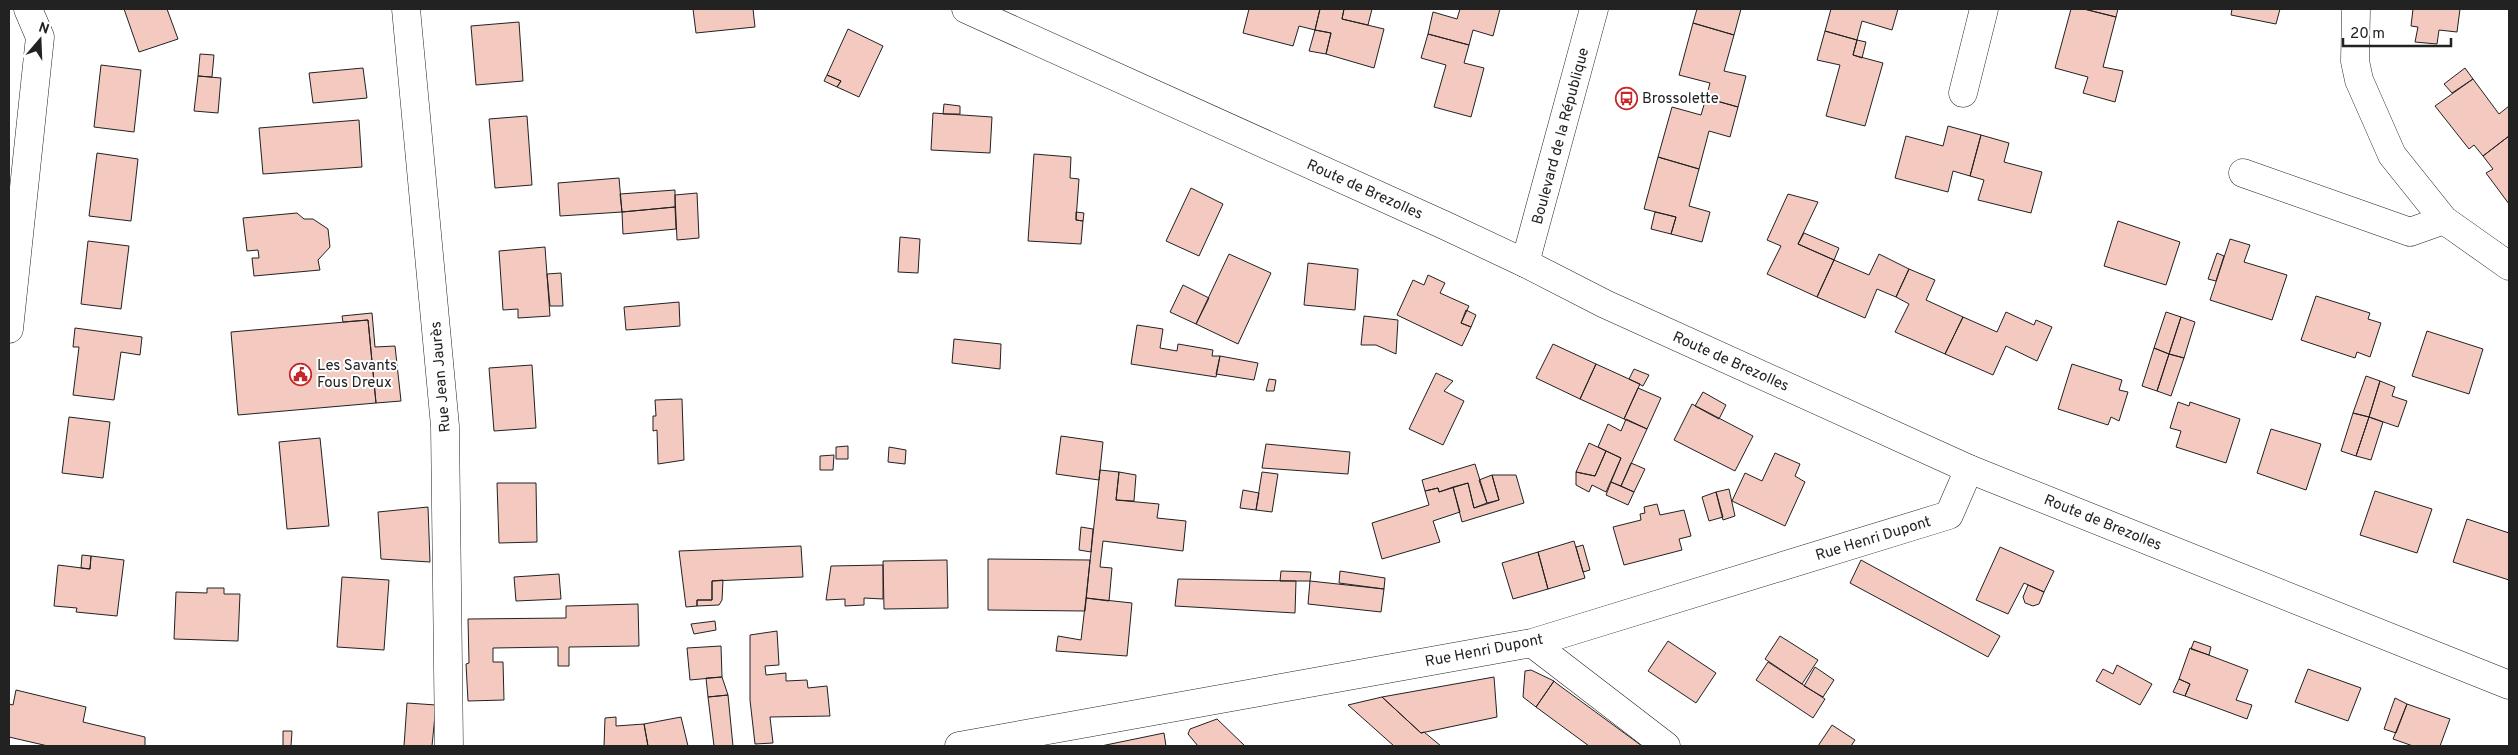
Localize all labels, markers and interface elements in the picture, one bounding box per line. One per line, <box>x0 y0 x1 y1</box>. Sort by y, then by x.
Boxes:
north arrow <box>15 15 65 65</box>
scale bar <box>2343 15 2450 47</box>
text: N <box>36 19 51 39</box>
text: 20 m <box>2350 25 2385 44</box>
street label: Boulevard de la République <box>1529 46 1594 227</box>
bus stop icon: Brossolette <box>1614 86 1638 110</box>
place label: Brossolette <box>1642 90 1719 109</box>
street label: Route de Brezolles <box>1303 156 1426 225</box>
street label: Rue Jean Jaurès <box>427 320 456 433</box>
street label: Route de Brezolles <box>1669 328 1792 397</box>
place label: Les Savants Fous Dreux <box>317 357 397 393</box>
public building icon: Les Savants Fous Dreux <box>289 362 313 386</box>
street label: Route de Brezolles <box>2041 491 2164 556</box>
street label: Rue Henri Dupont <box>1813 513 1934 566</box>
street label: Rue Henri Dupont <box>1424 631 1545 672</box>

